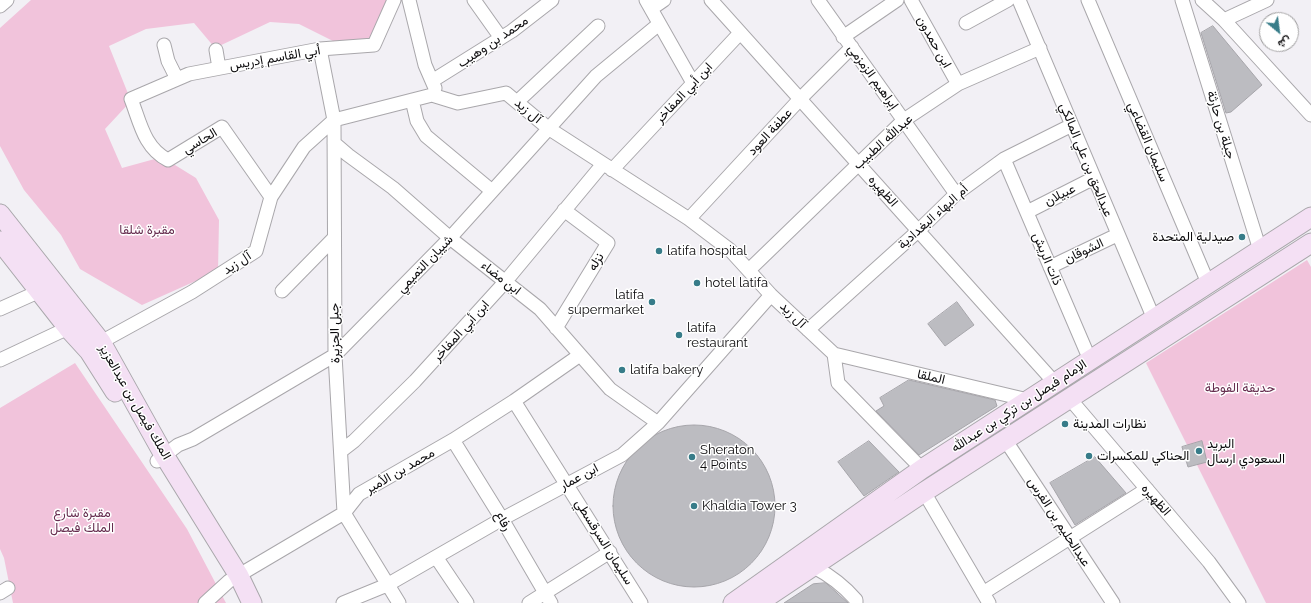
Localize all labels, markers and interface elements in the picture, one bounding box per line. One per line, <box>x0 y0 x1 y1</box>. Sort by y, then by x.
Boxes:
north arrow <box>1259 12 1299 52</box>
street label: محمد بن وهيب <box>455 13 531 71</box>
street label: ابن حمدون <box>913 13 955 71</box>
text: ش <box>1276 33 1294 51</box>
street label: إبراهيم الزمزمي <box>844 41 902 113</box>
street label: أبي القاسم إدريس <box>228 42 322 74</box>
street label: ابن أبي المفاخر <box>652 59 716 127</box>
street label: جبلة بن حارثة <box>1203 89 1239 161</box>
street label: آل زيد <box>511 95 545 127</box>
street label: سليمان القضاعي <box>1124 100 1172 184</box>
street label: عبدالحق بن علي المالكي <box>1056 101 1116 219</box>
street label: عطفة العود <box>744 105 796 159</box>
street label: عبدالله الطبيب <box>850 111 916 173</box>
street label: الحاسي <box>180 125 220 157</box>
street label: الظهيره <box>865 172 901 210</box>
street label: أم البهاء البغدادية <box>895 181 971 253</box>
street label: عبيلان <box>1042 181 1078 209</box>
park label: مقبرة شلقا <box>119 222 175 238</box>
place label: صيدلية المتحدة <box>1152 229 1234 245</box>
street label: ذات الريش <box>1029 230 1065 288</box>
street label: شيبان التميمي <box>393 232 457 296</box>
marker: صيدلية المتحدة <box>1237 232 1247 242</box>
street label: الشوقان <box>1062 235 1106 267</box>
place label: latifa hospital <box>667 243 747 259</box>
marker: latifa hospital <box>654 246 664 256</box>
street label: آل زيد <box>220 248 254 278</box>
street label: نزله <box>585 250 607 274</box>
street label: ابن مضاء <box>478 258 524 298</box>
place label: hotel latifa <box>705 275 768 291</box>
marker: hotel latifa <box>692 278 702 288</box>
place label: latifa supermarket <box>568 287 644 318</box>
street label: ابن أبي المفاخر <box>429 297 493 365</box>
marker: latifa supermarket <box>647 297 657 307</box>
street label: آل زيد <box>776 299 810 331</box>
street label: جبل الجزيرة <box>327 303 343 363</box>
place label: latifa restaurant <box>687 320 748 351</box>
marker: latifa restaurant <box>674 330 684 340</box>
street label: الملك فيصل بن عبدالعزيز <box>96 341 174 463</box>
street label: الإمام فيصل بن تركي بن عبدالله <box>948 356 1090 456</box>
place label: latifa bakery <box>630 362 703 378</box>
marker: latifa bakery <box>617 365 627 375</box>
street label: الملقا <box>915 366 947 388</box>
park label: حديقة الفوطة <box>1205 380 1275 396</box>
place label: نظارات المدينة <box>1073 416 1146 432</box>
marker: نظارات المدينة <box>1060 419 1070 429</box>
place label: البريد السعودي ارسال <box>1207 436 1285 467</box>
place label: Sheraton 4 Points <box>700 442 754 473</box>
street label: محمد بن الأمير <box>363 445 437 497</box>
marker: البريد السعودي ارسال <box>1194 446 1204 456</box>
place label: الحناكي للمكسرات <box>1097 448 1189 464</box>
marker: الحناكي للمكسرات <box>1084 451 1094 461</box>
marker: Sheraton 4 Points <box>687 452 697 462</box>
street label: ابن عمار <box>557 460 601 494</box>
street label: عبدالحليم بن الفرس <box>1024 474 1094 570</box>
street label: الظهيره <box>1138 481 1174 519</box>
street label: سليمان السرقسطي <box>571 496 637 588</box>
place label: Khaldia Tower 3 <box>702 498 797 514</box>
marker: Khaldia Tower 3 <box>689 501 699 511</box>
park label: مقبرة شارع الملك فيصل <box>50 505 114 536</box>
street label: رفاع <box>491 508 515 534</box>

